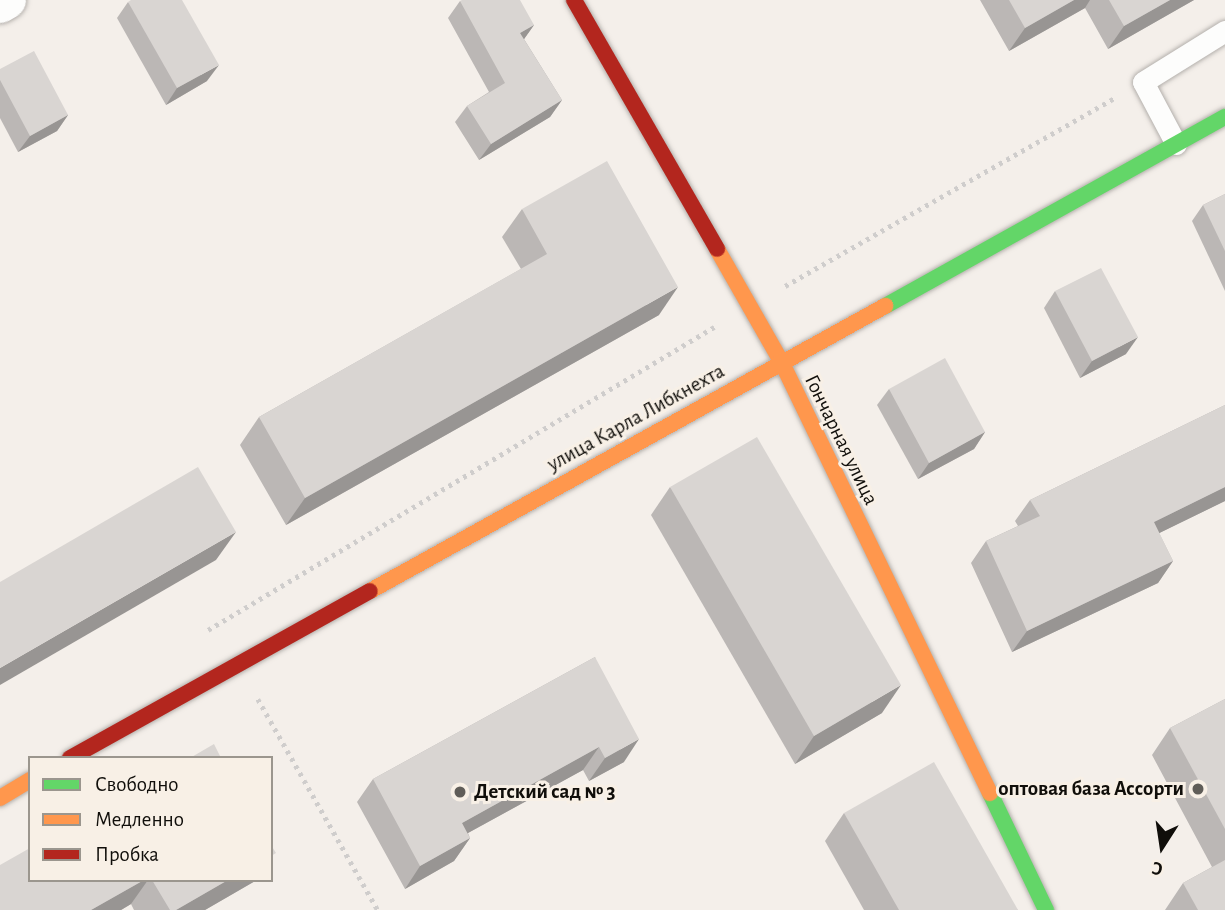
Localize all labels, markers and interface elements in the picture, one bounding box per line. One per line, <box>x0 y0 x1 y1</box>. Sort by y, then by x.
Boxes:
street label: улица Карла Либкнехта <box>543 359 729 477</box>
street label: Гончарная улица <box>799 371 883 509</box>
legend <box>28 756 273 882</box>
text: Свободно <box>95 774 179 795</box>
place label: оптовая база Ассорти <box>998 776 1184 802</box>
place label: Детский сад № 3 <box>474 779 616 805</box>
marker: оптовая база Ассорти <box>1190 781 1206 797</box>
marker: Детский сад № 3 <box>452 784 468 800</box>
text: Медленно <box>95 809 184 830</box>
north arrow <box>1127 812 1197 882</box>
text: Пробка <box>95 844 159 865</box>
text: С <box>1150 858 1165 878</box>

